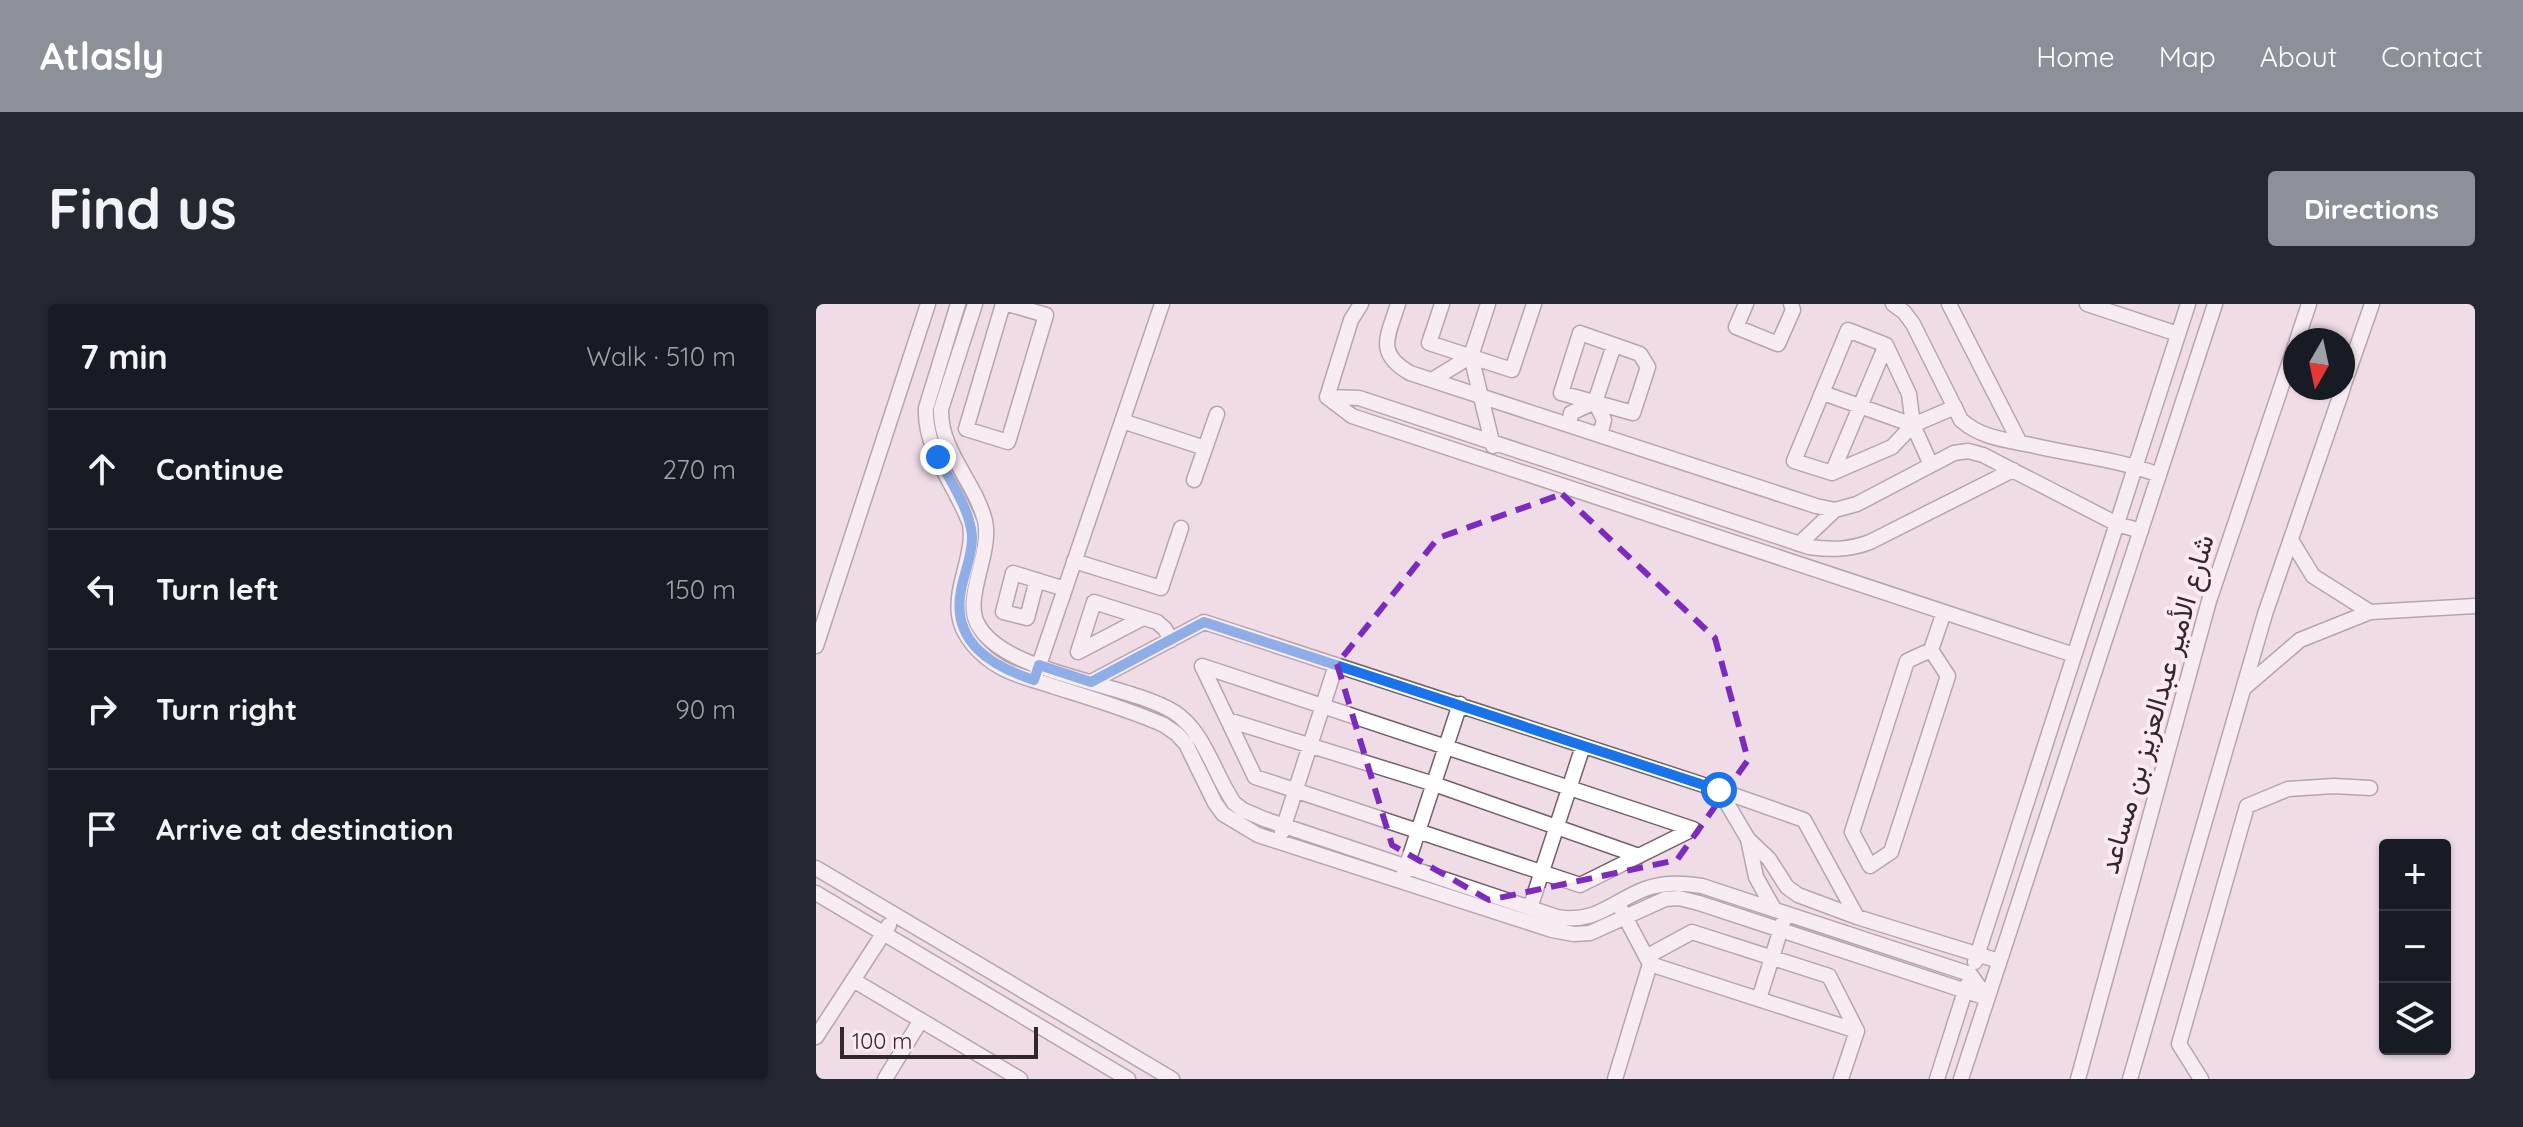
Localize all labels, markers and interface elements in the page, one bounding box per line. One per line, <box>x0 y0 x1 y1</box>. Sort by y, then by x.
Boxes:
text: Atlasly <box>40 32 164 80</box>
text: Home <box>2036 39 2115 74</box>
text: Map <box>2159 39 2216 74</box>
text: About <box>2260 39 2337 74</box>
text: Contact <box>2381 39 2483 74</box>
button: Directions <box>2268 171 2475 246</box>
text: Find us <box>48 173 237 243</box>
north arrow <box>2283 328 2355 400</box>
text: 7 min <box>80 335 168 378</box>
text: Walk · 510 m <box>586 340 736 373</box>
route end <box>920 439 956 475</box>
icon: ahead <box>80 447 124 491</box>
text: Continue <box>156 450 284 488</box>
text: 270 m <box>662 453 736 486</box>
street label: شارع الأمير عبدالعزيز بن مساعد <box>2090 530 2223 878</box>
icon: left <box>80 567 124 611</box>
text: Turn left <box>156 570 279 608</box>
text: 150 m <box>666 573 736 606</box>
icon: right <box>80 687 124 731</box>
text: Turn right <box>156 690 297 728</box>
text: 90 m <box>675 693 736 726</box>
route start <box>1701 772 1737 808</box>
icon: arrive <box>80 807 124 851</box>
text: Arrive at destination <box>156 810 454 848</box>
map controls <box>2379 839 2451 1055</box>
button: + <box>2379 839 2451 911</box>
button: − <box>2379 911 2451 983</box>
button: layers <box>2379 983 2451 1055</box>
scale bar <box>840 1023 1038 1059</box>
text: 100 m <box>852 1027 912 1055</box>

